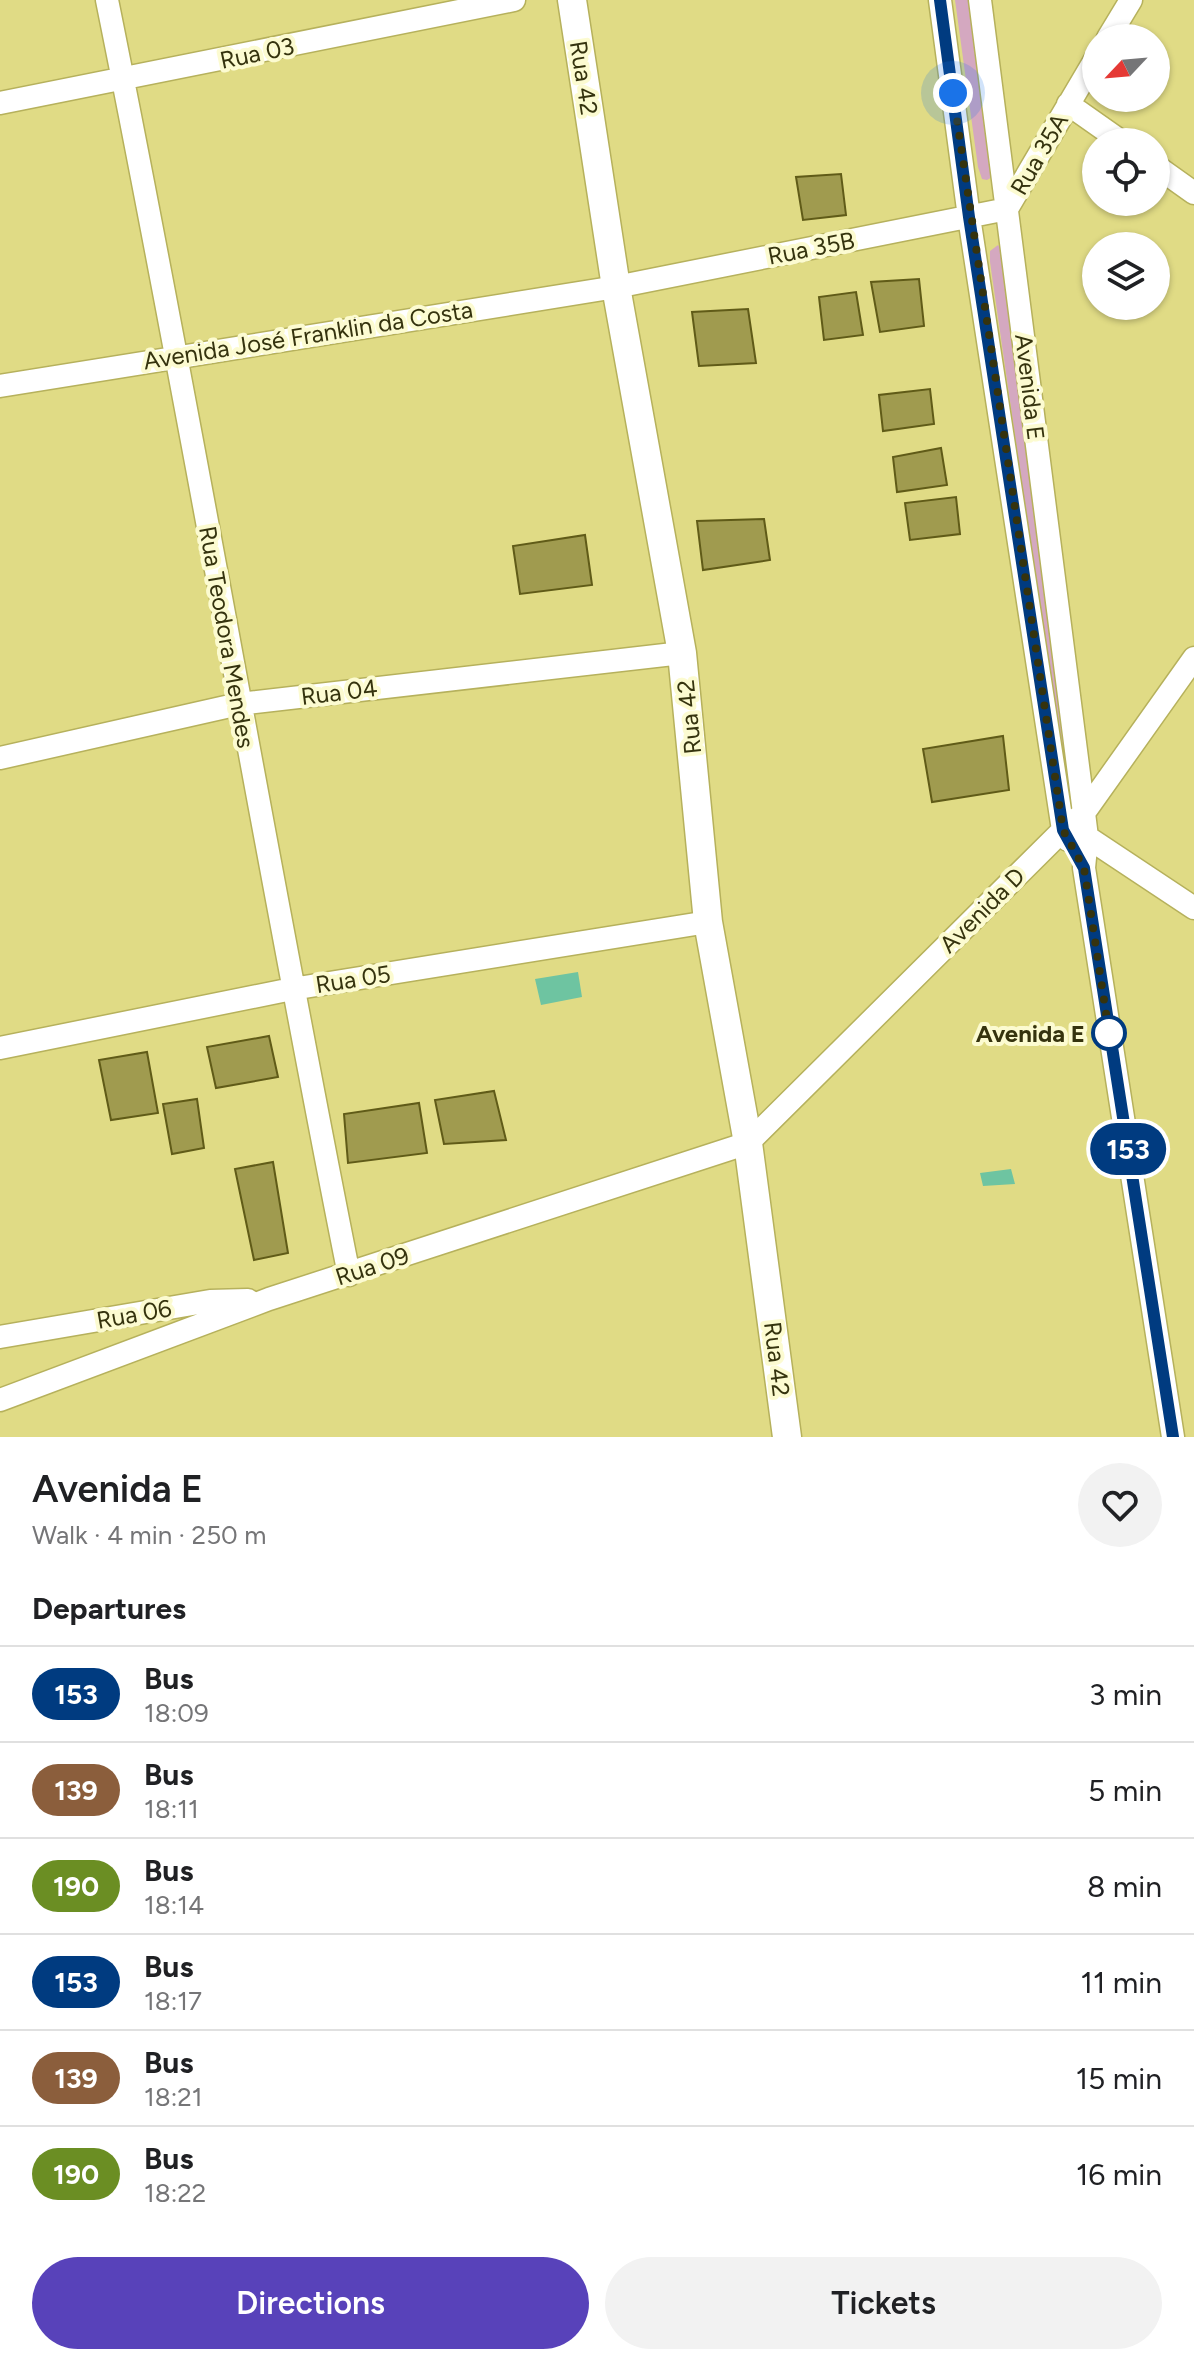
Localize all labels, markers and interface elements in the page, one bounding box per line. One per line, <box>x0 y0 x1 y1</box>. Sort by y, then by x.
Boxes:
north arrow <box>1082 24 1170 112</box>
map controls <box>1082 24 1170 320</box>
street label: Rua 03 <box>217 31 297 75</box>
street label: Rua 42 <box>564 39 604 117</box>
your location <box>933 73 973 113</box>
street label: Rua 35A <box>1004 107 1074 200</box>
button: locate <box>1082 128 1170 216</box>
street label: Rua 35B <box>765 225 857 271</box>
button: layers <box>1082 232 1170 320</box>
street label: Avenida José Franklin da Costa <box>141 295 475 375</box>
street label: Avenida E <box>1009 332 1051 442</box>
street label: Rua Teodora Mendes <box>193 524 261 750</box>
street label: Rua 04 <box>299 673 379 711</box>
street label: Rua 42 <box>671 678 707 756</box>
street label: Avenida D <box>933 861 1031 959</box>
street label: Rua 05 <box>313 959 393 999</box>
marker: Avenida E <box>1092 1016 1126 1050</box>
place label: Avenida E <box>976 1019 1085 1048</box>
line badge: 153 <box>1082 1123 1174 1175</box>
text: 153 <box>1106 1132 1150 1166</box>
street label: Rua 09 <box>332 1241 412 1291</box>
street label: Rua 06 <box>94 1293 174 1335</box>
street label: Rua 42 <box>758 1320 796 1398</box>
button: heart <box>1078 1463 1162 1547</box>
text: Avenida E <box>32 1466 203 1512</box>
text: Walk · 4 min · 250 m <box>32 1519 266 1551</box>
text: Departures <box>32 1590 186 1627</box>
text: Bus <box>144 1660 193 1697</box>
text: 3 min <box>1089 1676 1162 1713</box>
text: 153 <box>54 1677 98 1711</box>
text: 18:09 <box>144 1697 209 1729</box>
text: Bus <box>144 1756 193 1793</box>
text: 5 min <box>1088 1772 1162 1809</box>
text: 139 <box>54 1773 98 1807</box>
text: 18:11 <box>144 1793 199 1825</box>
text: Bus <box>144 1852 193 1889</box>
text: 8 min <box>1087 1868 1162 1905</box>
text: 190 <box>53 1869 99 1903</box>
text: 18:14 <box>144 1889 204 1921</box>
text: Bus <box>144 1948 193 1985</box>
text: 11 min <box>1081 1964 1162 2001</box>
text: 153 <box>54 1965 98 1999</box>
text: 18:17 <box>144 1985 202 2017</box>
text: Bus <box>144 2044 193 2081</box>
text: 15 min <box>1076 2060 1162 2097</box>
text: 139 <box>54 2061 98 2095</box>
text: 18:21 <box>144 2081 203 2113</box>
text: Bus <box>144 2140 193 2177</box>
text: 16 min <box>1076 2156 1162 2193</box>
text: 190 <box>53 2157 99 2191</box>
text: 18:22 <box>144 2177 206 2209</box>
button: Directions <box>32 2257 589 2349</box>
button: Tickets <box>605 2257 1162 2349</box>

